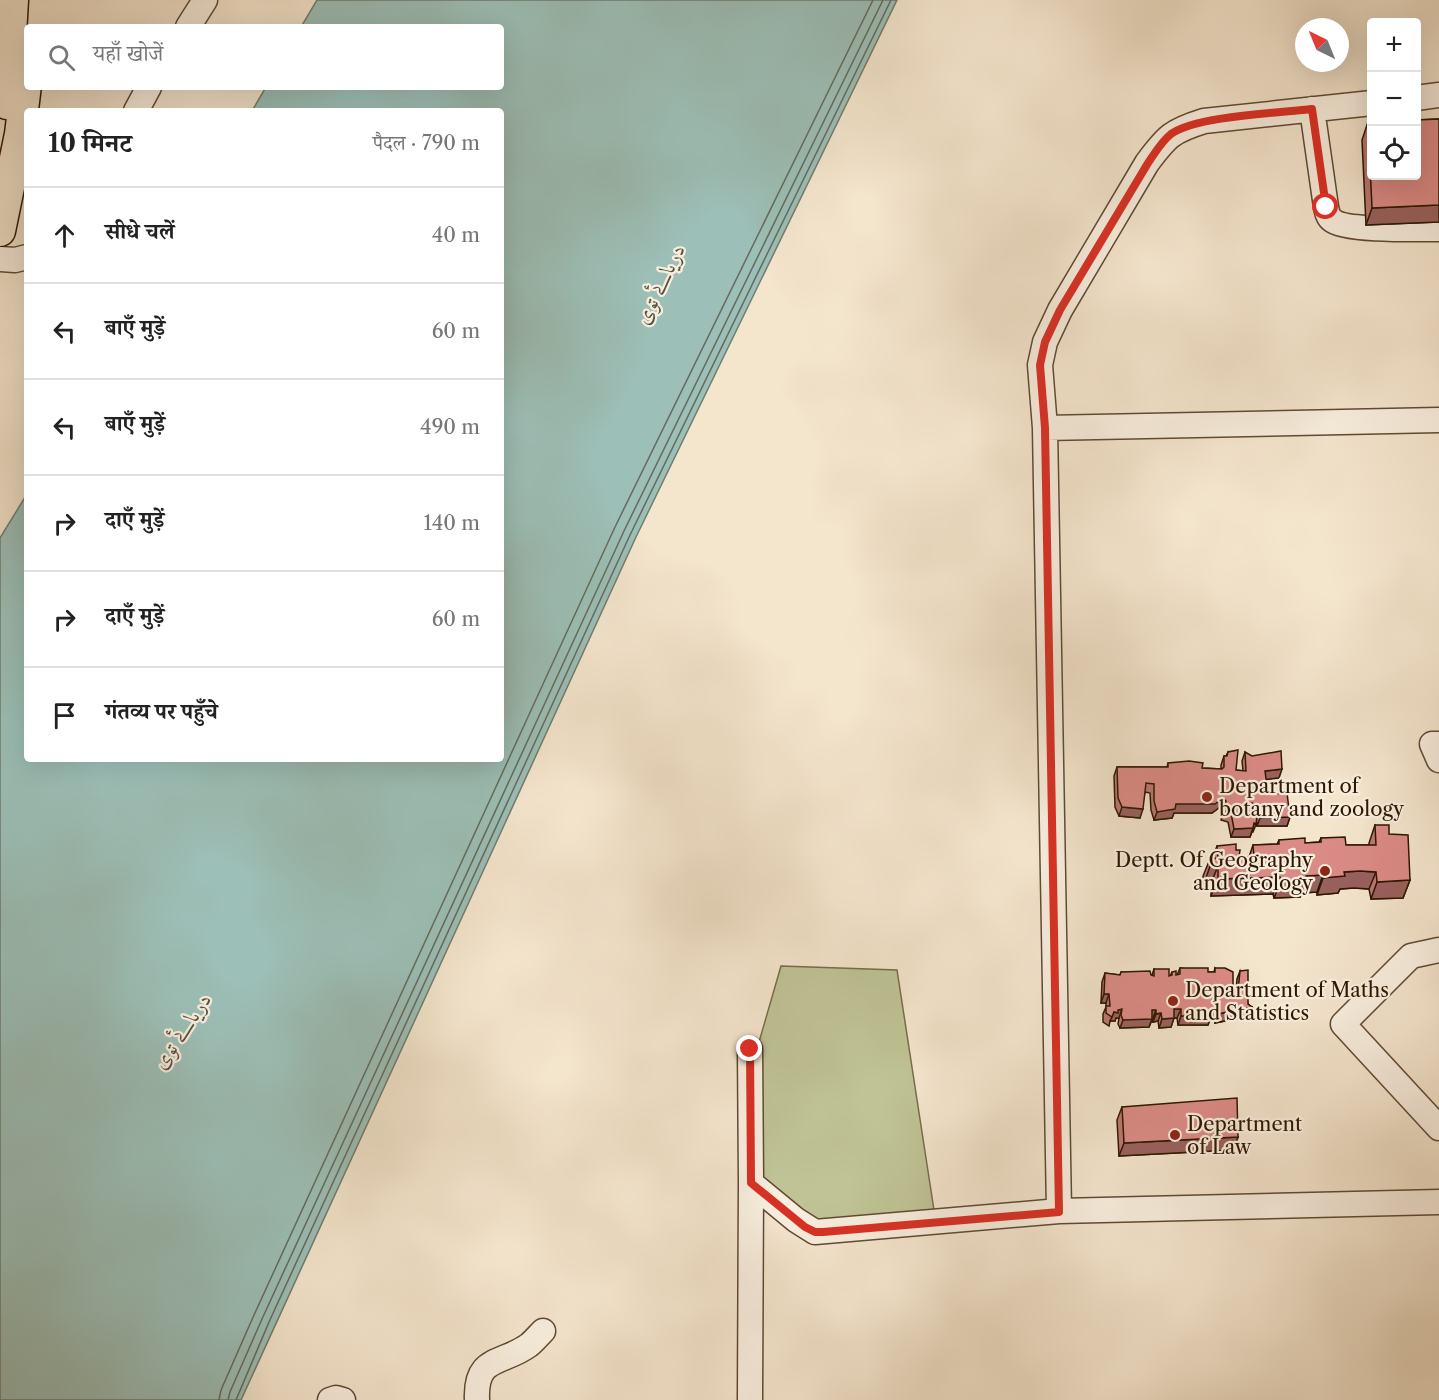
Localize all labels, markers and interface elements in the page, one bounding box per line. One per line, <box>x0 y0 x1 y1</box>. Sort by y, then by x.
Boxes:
north arrow <box>1295 18 1349 72</box>
map controls <box>1367 18 1421 180</box>
button: + <box>1367 18 1421 72</box>
search box <box>24 24 504 90</box>
text: यहाँ खोजें <box>93 40 163 67</box>
icon: search <box>45 41 78 74</box>
button: − <box>1367 72 1421 126</box>
button: locate <box>1367 126 1421 180</box>
text: 10 मिनट <box>48 127 132 159</box>
text: पैदल · 790 m <box>373 131 480 155</box>
route start <box>1312 193 1338 219</box>
text: सीधे चलें <box>105 218 174 245</box>
icon: ahead <box>48 219 81 252</box>
text: 40 m <box>432 223 480 247</box>
water label: دریائے توی <box>628 239 691 329</box>
text: बाएँ मुड़ें <box>105 314 165 341</box>
icon: left <box>48 315 81 348</box>
text: 60 m <box>432 319 480 343</box>
text: बाएँ मुड़ें <box>105 410 165 437</box>
icon: left <box>48 411 81 444</box>
text: 490 m <box>420 415 480 439</box>
text: दाएँ मुड़ें <box>105 506 164 533</box>
icon: right <box>48 507 81 540</box>
text: 140 m <box>423 511 480 535</box>
text: दाएँ मुड़ें <box>105 602 164 629</box>
icon: right <box>48 603 81 636</box>
text: 60 m <box>432 607 480 631</box>
text: गंतव्य पर पहुँचे <box>105 698 218 725</box>
icon: arrive <box>48 699 81 732</box>
place label: Department of botany and zoology <box>1219 774 1405 821</box>
marker: Department of botany and zoology <box>1200 790 1214 804</box>
place label: Deptt. Of Geography and Geology <box>1115 848 1314 895</box>
marker: Deptt. Of Geography and Geology <box>1318 864 1332 878</box>
place label: Department of Maths and Statistics <box>1185 978 1389 1025</box>
water label: دریائے توی <box>146 987 217 1074</box>
marker: Department of Maths and Statistics <box>1166 994 1180 1008</box>
route end <box>736 1035 762 1061</box>
place label: Department of Law <box>1187 1112 1302 1159</box>
marker: Department of Law <box>1168 1128 1182 1142</box>

